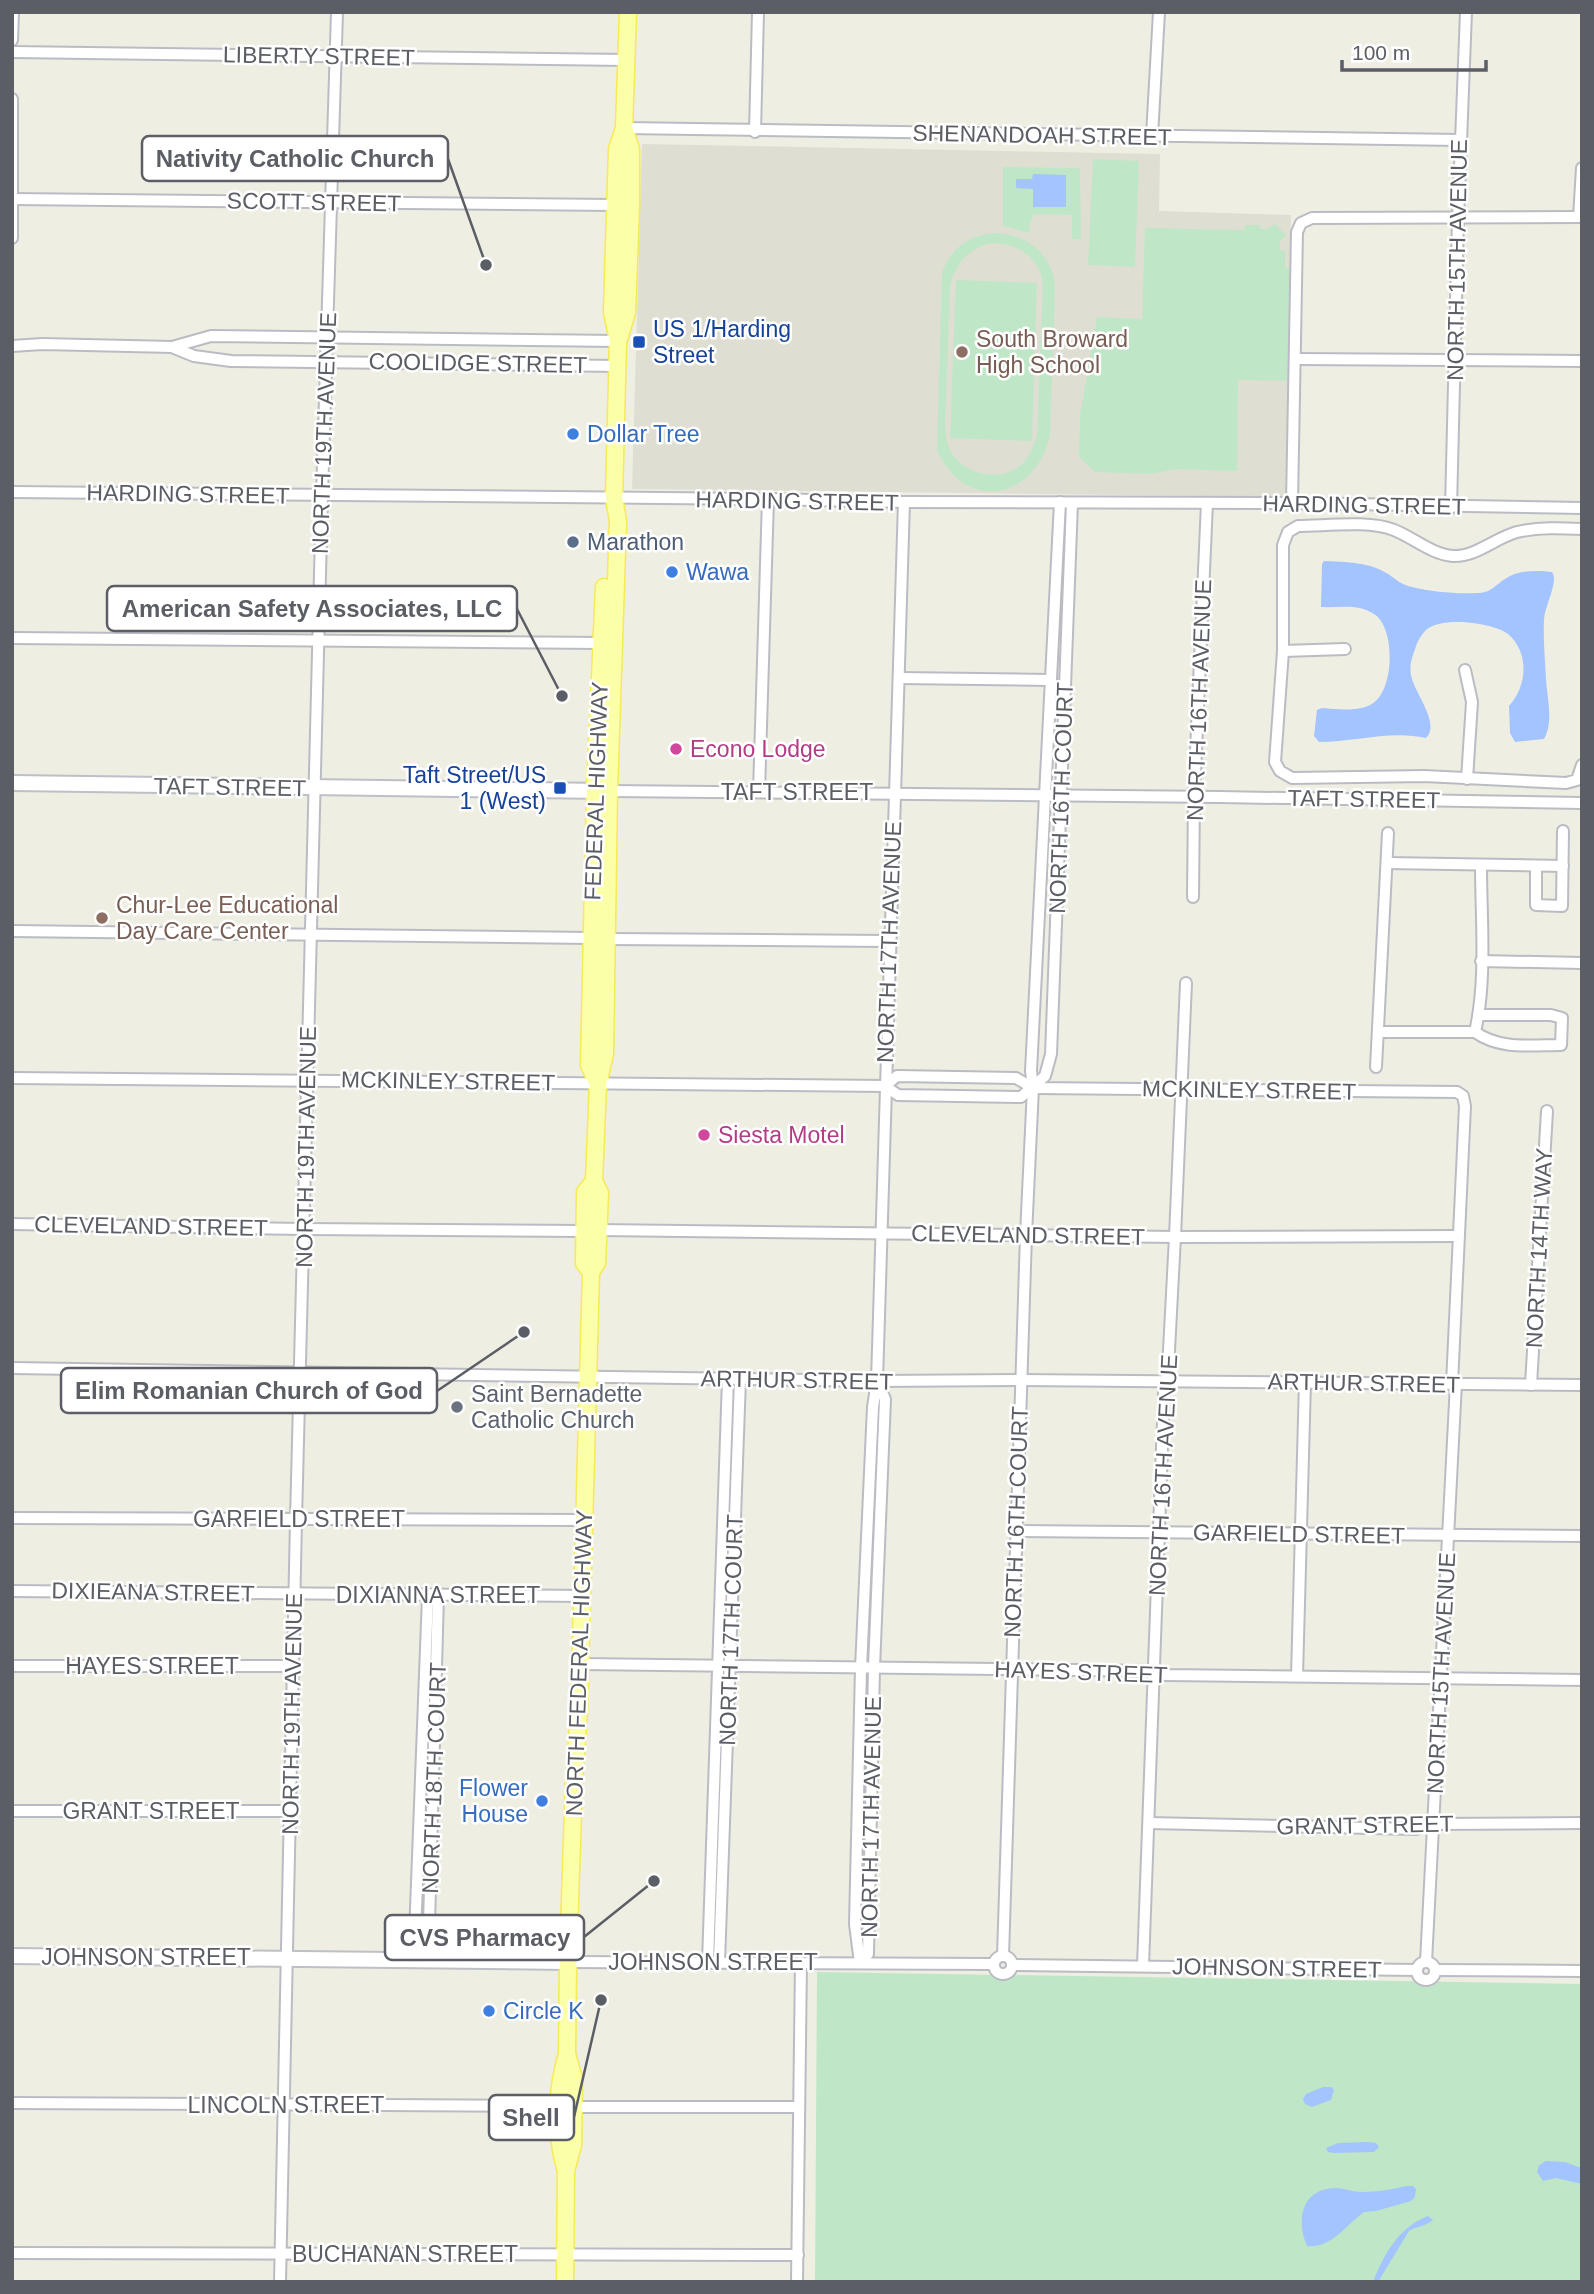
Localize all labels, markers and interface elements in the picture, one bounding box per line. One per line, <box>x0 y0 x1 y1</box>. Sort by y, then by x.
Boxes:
scale bar <box>1342 28 1486 72</box>
street label: LIBERTY STREET <box>223 41 415 71</box>
text: 100 m <box>1352 41 1410 64</box>
street label: SHENANDOAH STREET <box>912 120 1172 150</box>
callout: Nativity Catholic Church <box>142 136 448 181</box>
street label: NORTH 15TH AVENUE <box>1442 139 1472 381</box>
text: Nativity Catholic Church <box>156 145 434 172</box>
street label: SCOTT STREET <box>226 187 402 217</box>
street label: NORTH 19TH AVENUE <box>307 312 341 554</box>
place label: US 1/Harding Street <box>653 316 791 368</box>
place label: South Broward High School <box>976 326 1128 378</box>
marker: US 1/Harding Street <box>631 334 647 350</box>
marker: South Broward High School <box>954 344 970 360</box>
street label: COOLIDGE STREET <box>369 348 587 378</box>
place label: Dollar Tree <box>587 421 699 447</box>
marker: Dollar Tree <box>565 426 581 442</box>
street label: HARDING STREET <box>86 479 290 509</box>
street label: HARDING STREET <box>695 486 899 516</box>
street label: HARDING STREET <box>1262 490 1466 520</box>
place label: Marathon <box>587 529 684 555</box>
marker: Marathon <box>565 534 581 550</box>
place label: Wawa <box>686 559 749 585</box>
marker: Wawa <box>664 564 680 580</box>
street label: NORTH 16TH AVENUE <box>1182 579 1216 821</box>
callout: American Safety Associates, LLC <box>107 586 517 631</box>
text: American Safety Associates, LLC <box>122 595 502 622</box>
street label: FEDERAL HIGHWAY <box>579 681 613 901</box>
street label: NORTH 16TH COURT <box>1044 682 1078 914</box>
place label: Econo Lodge <box>690 736 826 762</box>
marker: Econo Lodge <box>668 741 684 757</box>
place label: Taft Street/US 1 (West) <box>403 762 546 814</box>
street label: TAFT STREET <box>154 773 306 801</box>
street label: TAFT STREET <box>721 779 873 805</box>
marker: Taft Street/US 1 (West) <box>552 780 568 796</box>
street label: TAFT STREET <box>1288 785 1440 813</box>
street label: NORTH 17TH AVENUE <box>872 821 906 1063</box>
place label: Chur-Lee Educational Day Care Center <box>116 892 338 944</box>
marker: Chur-Lee Educational Day Care Center <box>94 910 110 926</box>
street label: NORTH 19TH AVENUE <box>291 1026 321 1268</box>
street label: MCKINLEY STREET <box>341 1066 555 1096</box>
street label: MCKINLEY STREET <box>1142 1075 1356 1105</box>
place label: Siesta Motel <box>718 1122 845 1148</box>
marker: Siesta Motel <box>696 1127 712 1143</box>
street label: NORTH 14TH WAY <box>1521 1147 1557 1349</box>
street label: CLEVELAND STREET <box>34 1211 268 1241</box>
street label: CLEVELAND STREET <box>911 1220 1145 1250</box>
street label: NORTH 16TH AVENUE <box>1144 1353 1182 1597</box>
street label: ARTHUR STREET <box>701 1365 893 1395</box>
callout: Elim Romanian Church of God <box>61 1368 437 1413</box>
street label: ARTHUR STREET <box>1268 1368 1460 1398</box>
text: Elim Romanian Church of God <box>75 1377 423 1404</box>
place label: Saint Bernadette Catholic Church <box>471 1381 642 1433</box>
marker: Saint Bernadette Catholic Church <box>449 1399 465 1415</box>
street label: NORTH 16TH COURT <box>999 1406 1033 1638</box>
street label: GARFIELD STREET <box>193 1506 405 1532</box>
street label: NORTH FEDERAL HIGHWAY <box>561 1509 597 1817</box>
street label: NORTH 17TH COURT <box>714 1514 748 1746</box>
street label: GARFIELD STREET <box>1193 1519 1405 1549</box>
street label: NORTH 15TH AVENUE <box>1422 1551 1460 1795</box>
street label: DIXIEANA STREET <box>51 1577 255 1607</box>
street label: DIXIANNA STREET <box>336 1582 540 1608</box>
street label: NORTH 19TH AVENUE <box>277 1593 307 1835</box>
street label: HAYES STREET <box>65 1653 239 1679</box>
street label: HAYES STREET <box>994 1656 1168 1688</box>
street label: NORTH 18TH COURT <box>417 1662 451 1894</box>
street label: NORTH 17TH AVENUE <box>856 1696 886 1938</box>
place label: Flower House <box>459 1775 528 1827</box>
marker: Flower House <box>534 1793 550 1809</box>
street label: GRANT STREET <box>62 1798 240 1824</box>
street label: GRANT STREET <box>1276 1810 1454 1840</box>
callout: CVS Pharmacy <box>385 1915 584 1960</box>
text: CVS Pharmacy <box>400 1924 571 1951</box>
street label: JOHNSON STREET <box>41 1944 251 1970</box>
street label: JOHNSON STREET <box>608 1949 818 1975</box>
street label: JOHNSON STREET <box>1172 1953 1382 1983</box>
place label: Circle K <box>503 1998 584 2024</box>
marker: Circle K <box>481 2003 497 2019</box>
street label: LINCOLN STREET <box>188 2092 384 2118</box>
callout: Shell <box>489 2095 574 2140</box>
text: Shell <box>502 2104 560 2131</box>
street label: BUCHANAN STREET <box>292 2241 518 2267</box>

